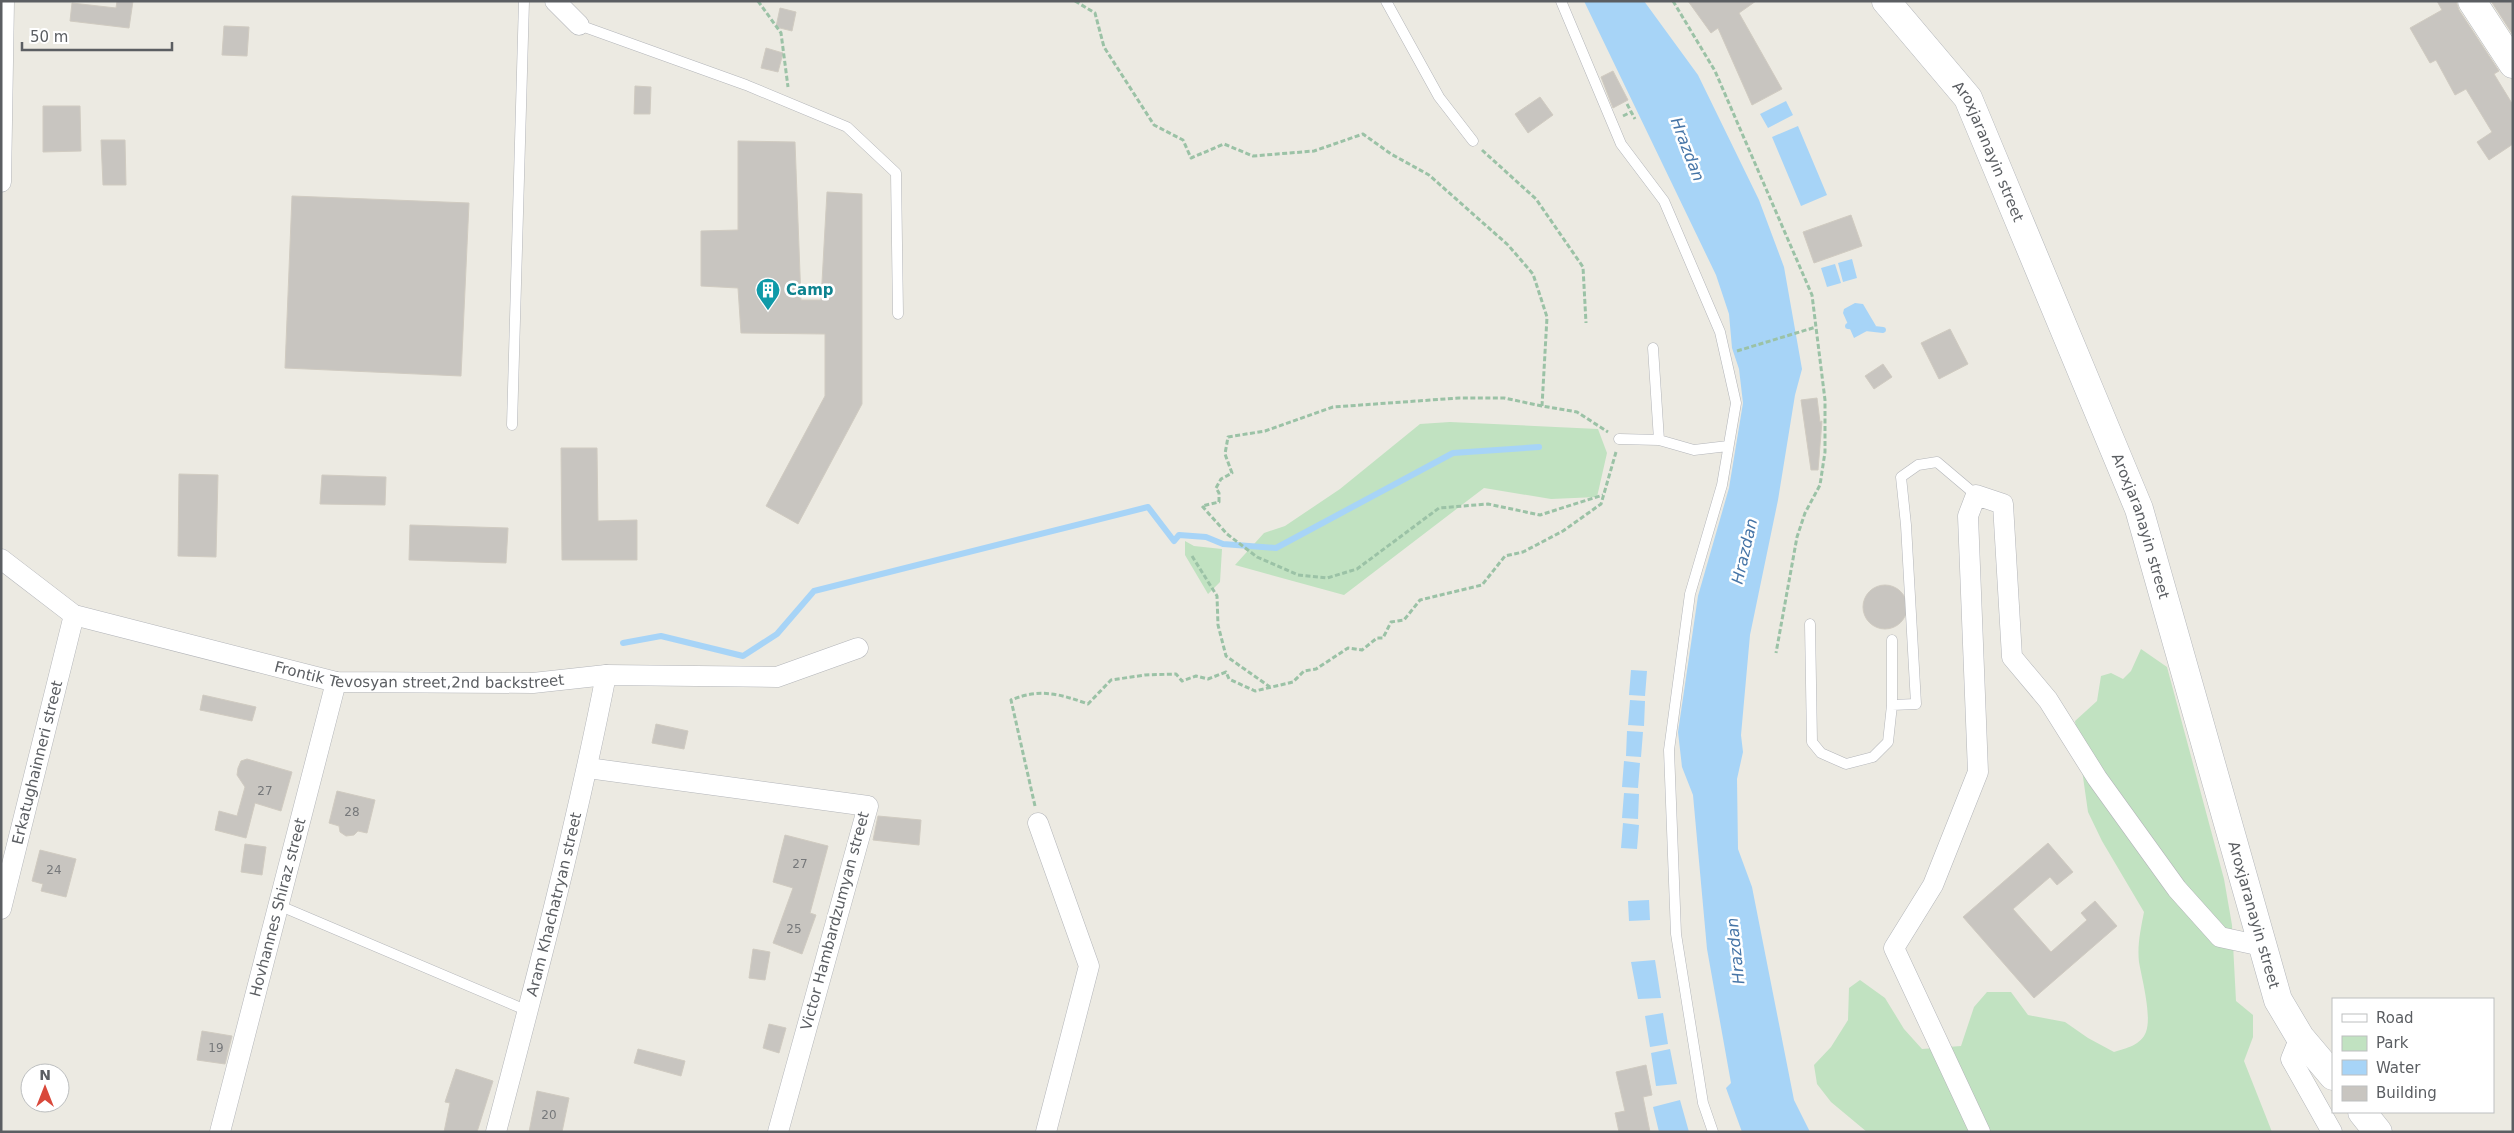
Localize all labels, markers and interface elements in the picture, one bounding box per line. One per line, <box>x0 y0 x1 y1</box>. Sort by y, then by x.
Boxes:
scale bar <box>22 20 172 52</box>
text: 50 m <box>30 28 68 46</box>
street label: Aroxjaranayin street <box>1949 77 2028 225</box>
water label: Hrazdan <box>1667 115 1708 184</box>
building icon: Camp <box>755 277 781 311</box>
place label: Camp <box>786 281 834 299</box>
street label: Aroxjaranayin street <box>2108 451 2173 601</box>
water label: Hrazdan <box>1728 516 1761 586</box>
street label: Frontik Tevosyan street,2nd backstreet <box>273 658 565 692</box>
street label: Erkatughainneri street <box>8 678 66 846</box>
house number: 27 <box>257 784 273 798</box>
house number: 28 <box>344 805 360 819</box>
street label: Aram Khachatryan street <box>523 810 585 998</box>
street label: Victor Hambardzumyan street <box>797 810 873 1032</box>
street label: Hovhannes Shiraz street <box>246 816 310 999</box>
street label: Aroxjaranayin street <box>2224 839 2283 991</box>
house number: 27 <box>792 857 808 871</box>
house number: 24 <box>46 863 62 877</box>
water label: Hrazdan <box>1723 917 1748 985</box>
house number: 25 <box>786 922 802 936</box>
legend <box>2332 998 2494 1113</box>
text: Road <box>2376 1009 2414 1027</box>
text: Park <box>2376 1034 2409 1052</box>
house number: 19 <box>208 1041 224 1055</box>
text: Water <box>2376 1059 2421 1077</box>
north arrow <box>20 1063 70 1113</box>
text: N <box>39 1067 51 1083</box>
text: Building <box>2376 1084 2437 1102</box>
house number: 20 <box>541 1108 557 1122</box>

